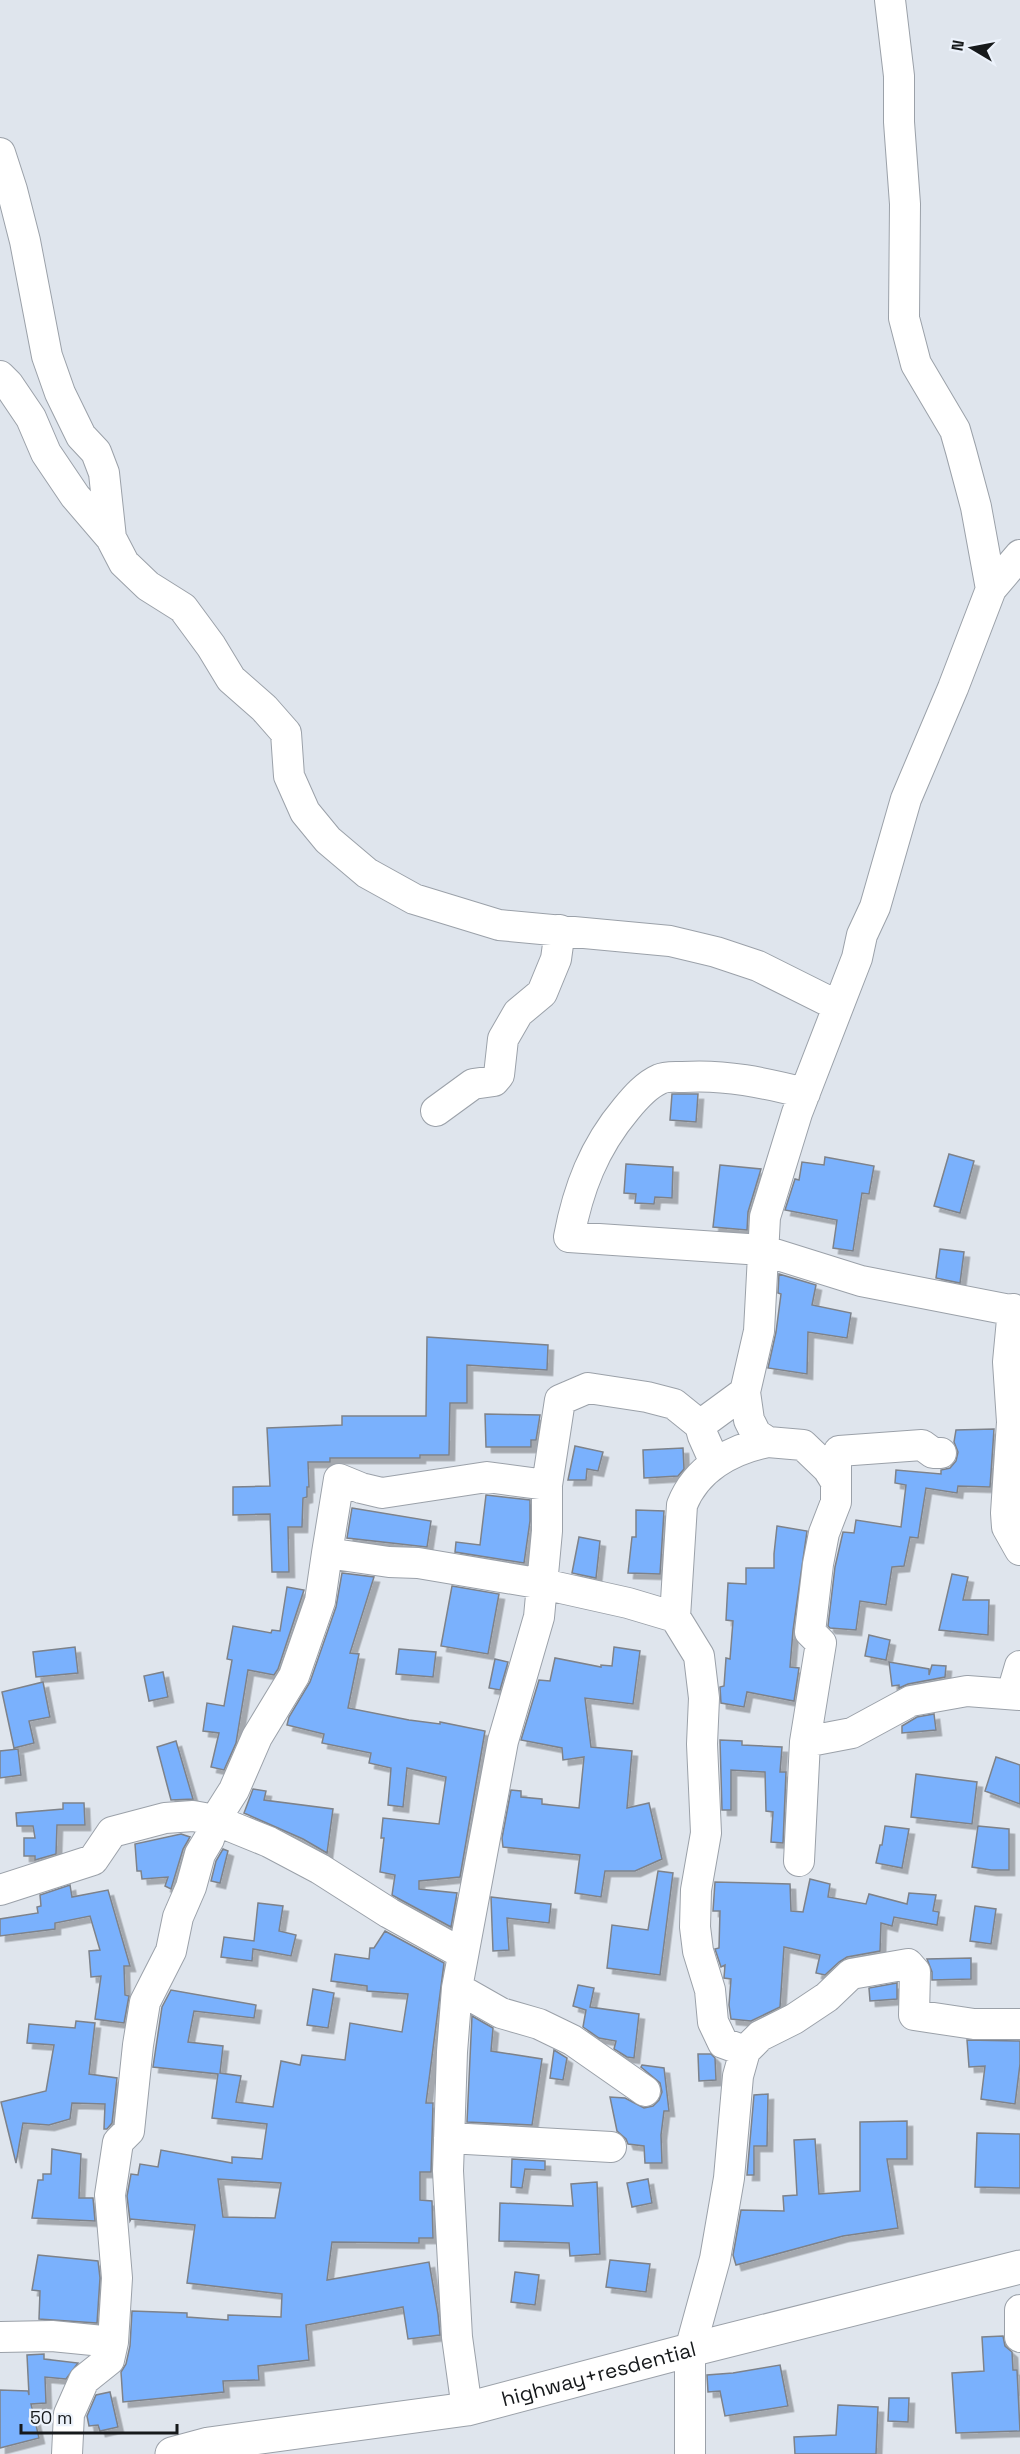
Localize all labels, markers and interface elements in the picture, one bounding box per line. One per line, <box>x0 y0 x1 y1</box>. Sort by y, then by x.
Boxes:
north arrow <box>942 18 1002 78</box>
text: N <box>946 38 969 53</box>
street label: highway+resdential <box>498 2335 699 2412</box>
scale bar <box>21 2397 177 2435</box>
text: 50 m <box>30 2406 72 2429</box>

